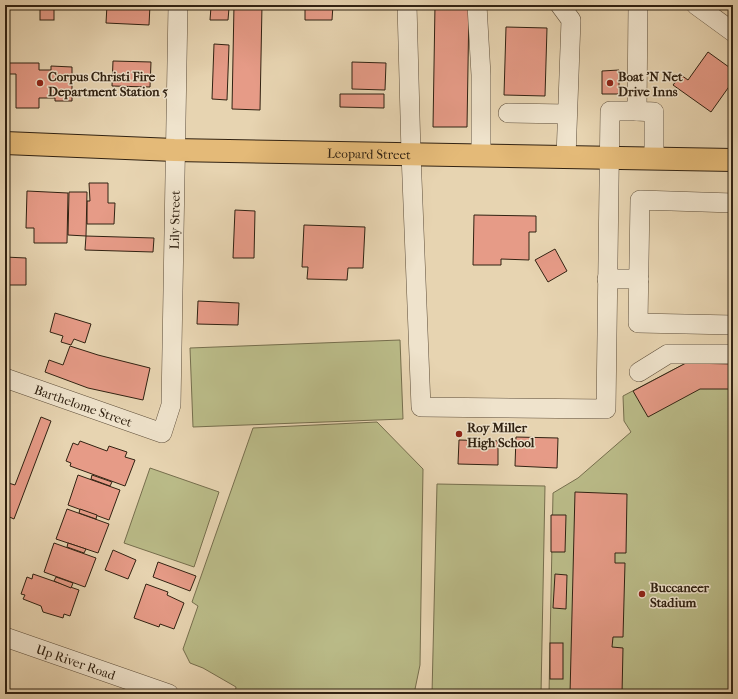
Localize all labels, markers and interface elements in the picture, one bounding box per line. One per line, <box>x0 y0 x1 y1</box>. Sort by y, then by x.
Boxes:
place label: Corpus Christi Fire Department Station 5 <box>48 69 168 100</box>
place label: Boat 'N Net Drive Inns <box>618 69 683 99</box>
marker: Corpus Christi Fire Department Station 5 <box>35 78 45 88</box>
marker: Boat 'N Net Drive Inns <box>605 78 615 88</box>
street label: Leopard Street <box>327 146 411 162</box>
street label: Lily Street <box>167 190 183 249</box>
street label: Barthelome Street <box>32 382 134 430</box>
place label: Roy Miller High School <box>467 420 535 451</box>
marker: Roy Miller High School <box>454 429 464 439</box>
place label: Buccaneer Stadium <box>650 580 710 610</box>
marker: Buccaneer Stadium <box>637 589 647 599</box>
street label: Up River Road <box>34 641 118 683</box>

